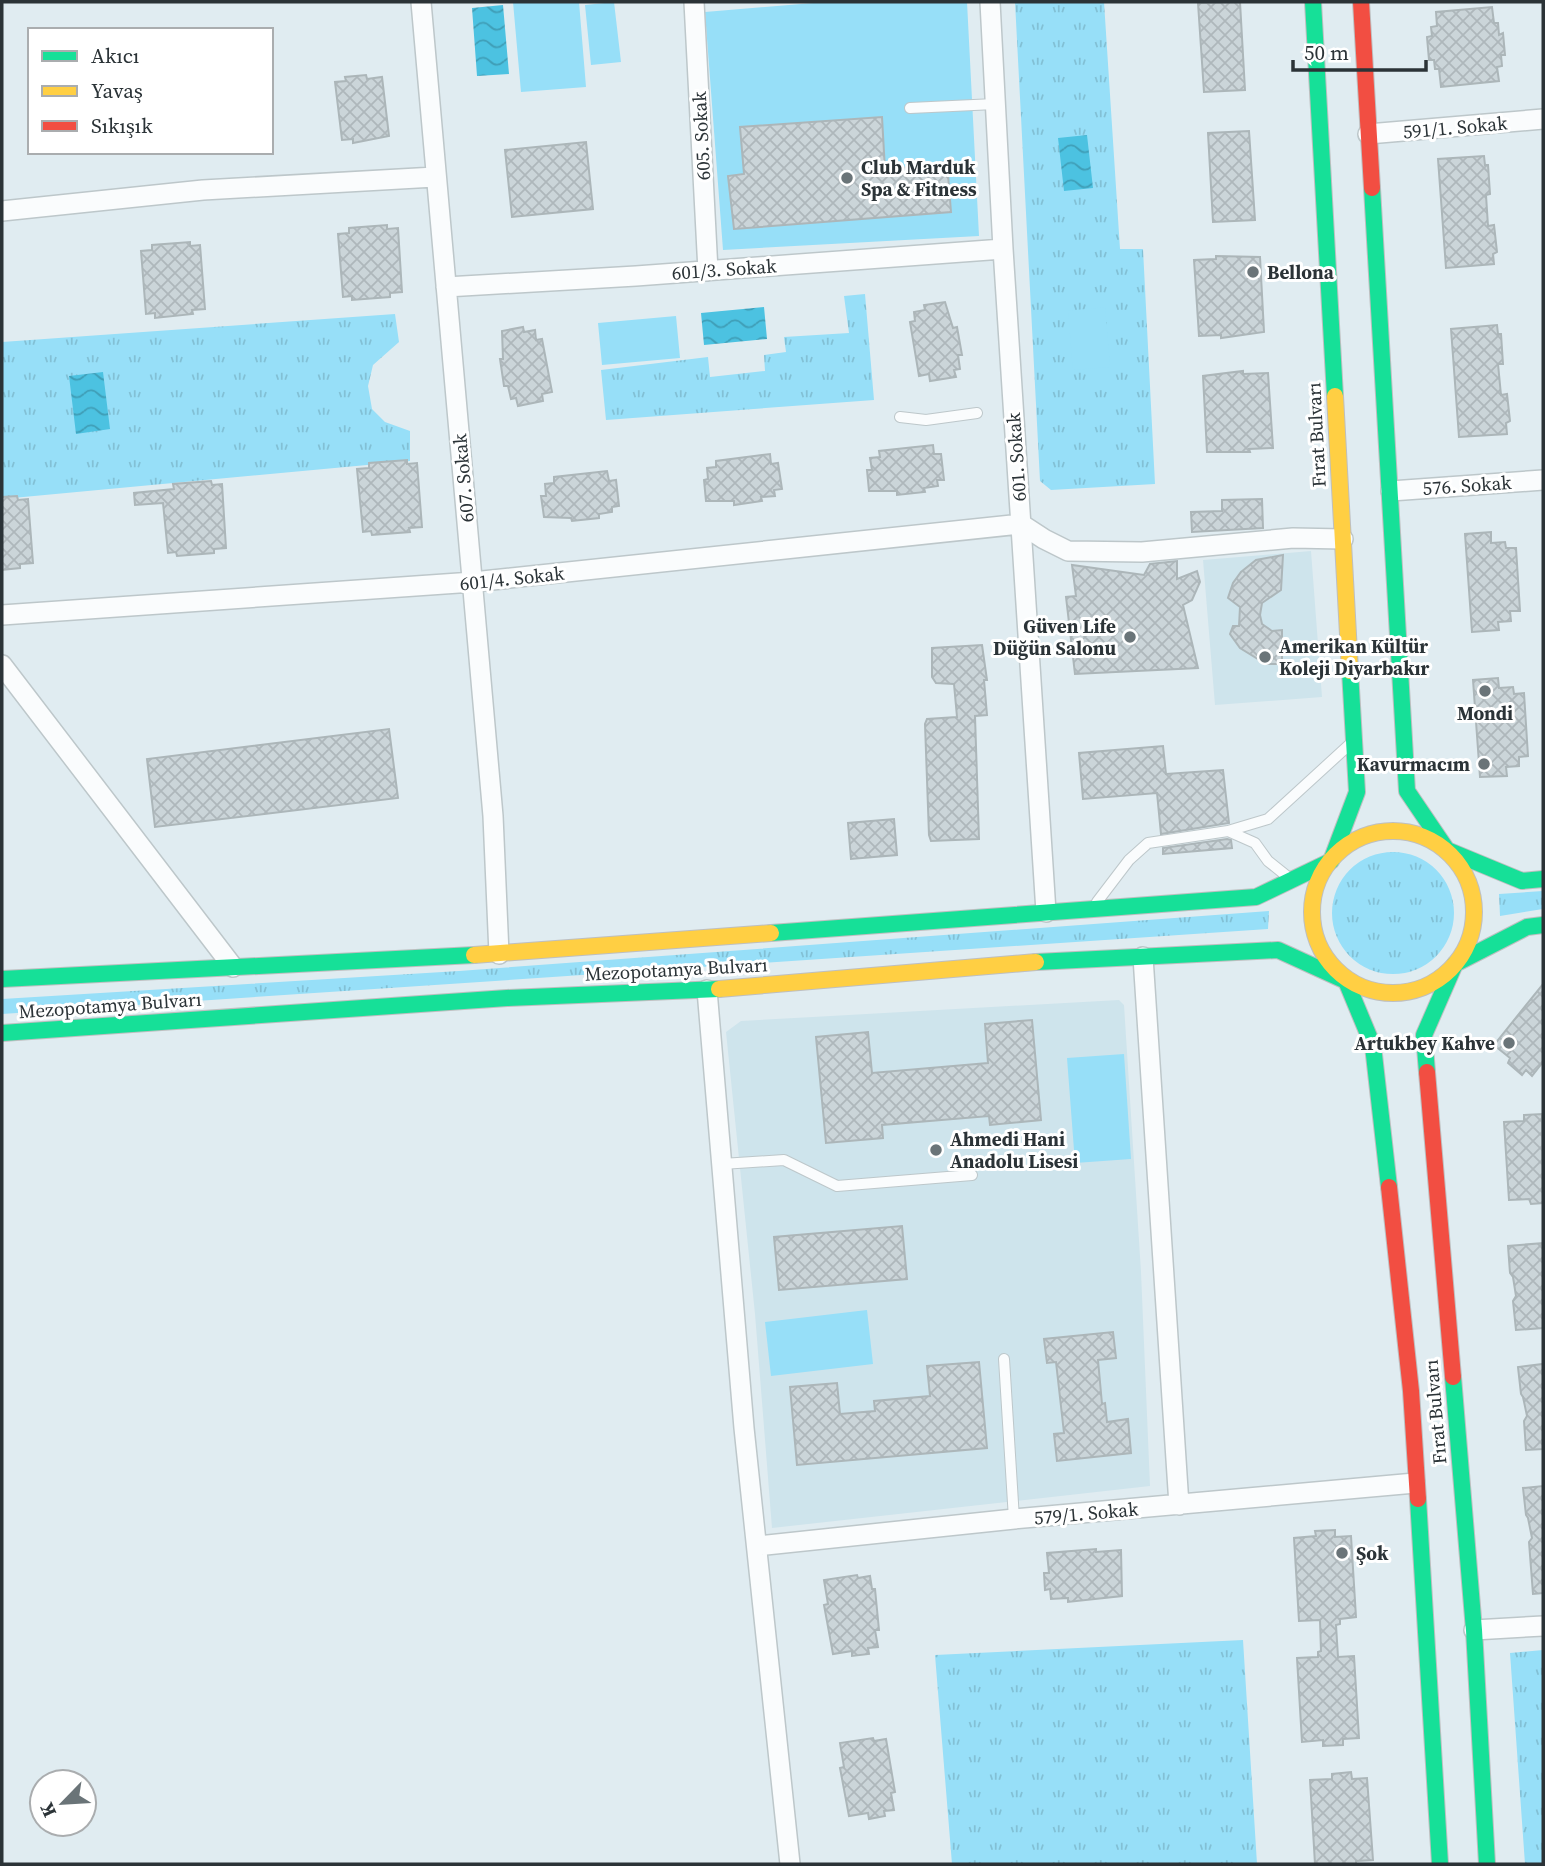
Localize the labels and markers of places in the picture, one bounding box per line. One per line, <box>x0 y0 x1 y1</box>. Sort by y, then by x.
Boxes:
place label: Club Marduk Spa & Fitness <box>861 154 977 202</box>
marker: Club Marduk Spa & Fitness <box>839 170 855 186</box>
place label: Bellona <box>1267 259 1335 285</box>
marker: Bellona <box>1245 264 1261 280</box>
place label: Güven Life Düğün Salonu <box>993 613 1116 661</box>
marker: Güven Life Düğün Salonu <box>1122 629 1138 645</box>
place label: Amerikan Kültür Koleji Diyarbakır <box>1279 633 1430 681</box>
marker: Amerikan Kültür Koleji Diyarbakır <box>1257 649 1273 665</box>
marker: Mondi <box>1477 683 1493 699</box>
place label: Mondi <box>1457 700 1513 726</box>
place label: Kavurmacım <box>1357 751 1470 777</box>
marker: Kavurmacım <box>1476 756 1492 772</box>
place label: Artukbey Kahve <box>1354 1030 1495 1056</box>
marker: Artukbey Kahve <box>1501 1035 1517 1051</box>
place label: Ahmedi Hani Anadolu Lisesi <box>950 1126 1078 1174</box>
marker: Ahmedi Hani Anadolu Lisesi <box>928 1142 944 1158</box>
place label: Şok <box>1356 1540 1389 1566</box>
marker: Şok <box>1334 1545 1350 1561</box>

